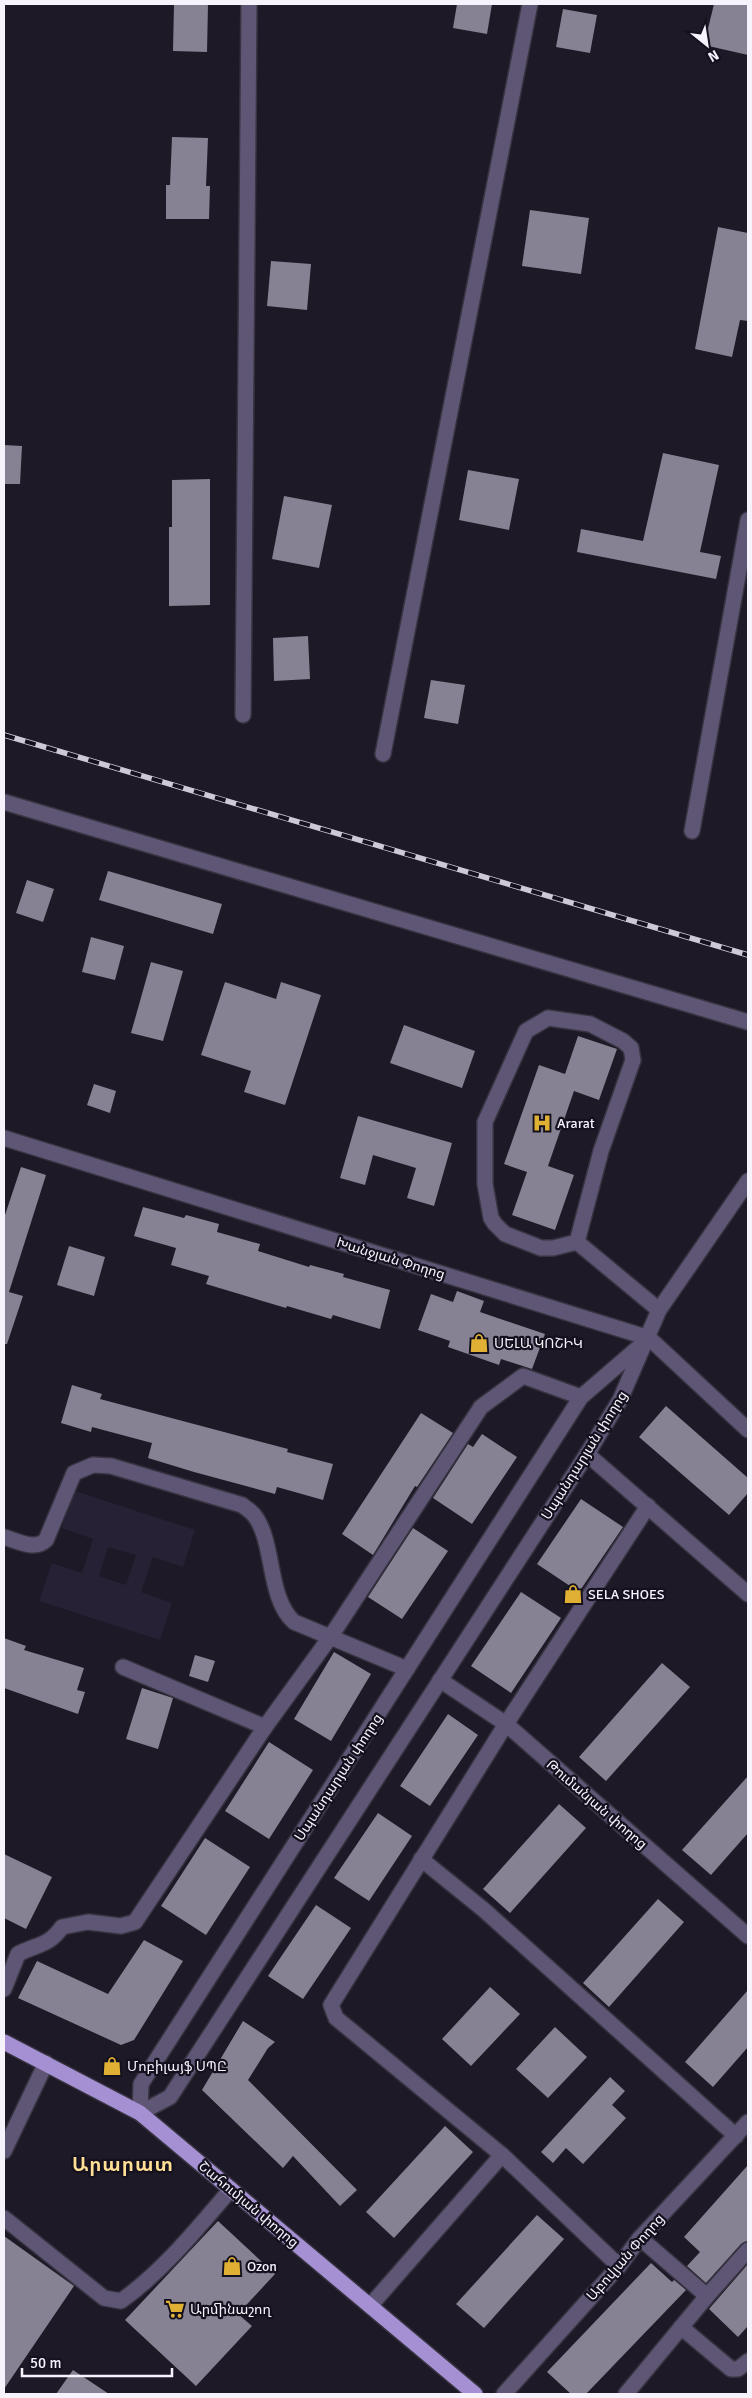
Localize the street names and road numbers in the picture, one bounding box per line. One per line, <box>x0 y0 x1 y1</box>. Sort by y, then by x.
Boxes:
street label: Խանջյան Փողոց <box>335 1234 447 1283</box>
street label: Սպանդարյան փողոց <box>538 1388 631 1523</box>
street label: Սպանդարյան փողոց <box>291 1710 386 1844</box>
street label: Թումանյան փողոց <box>543 1756 651 1853</box>
street label: Շահումյան փողոց <box>195 2158 302 2251</box>
street label: Աբովյան Փողոց <box>583 2210 668 2304</box>

